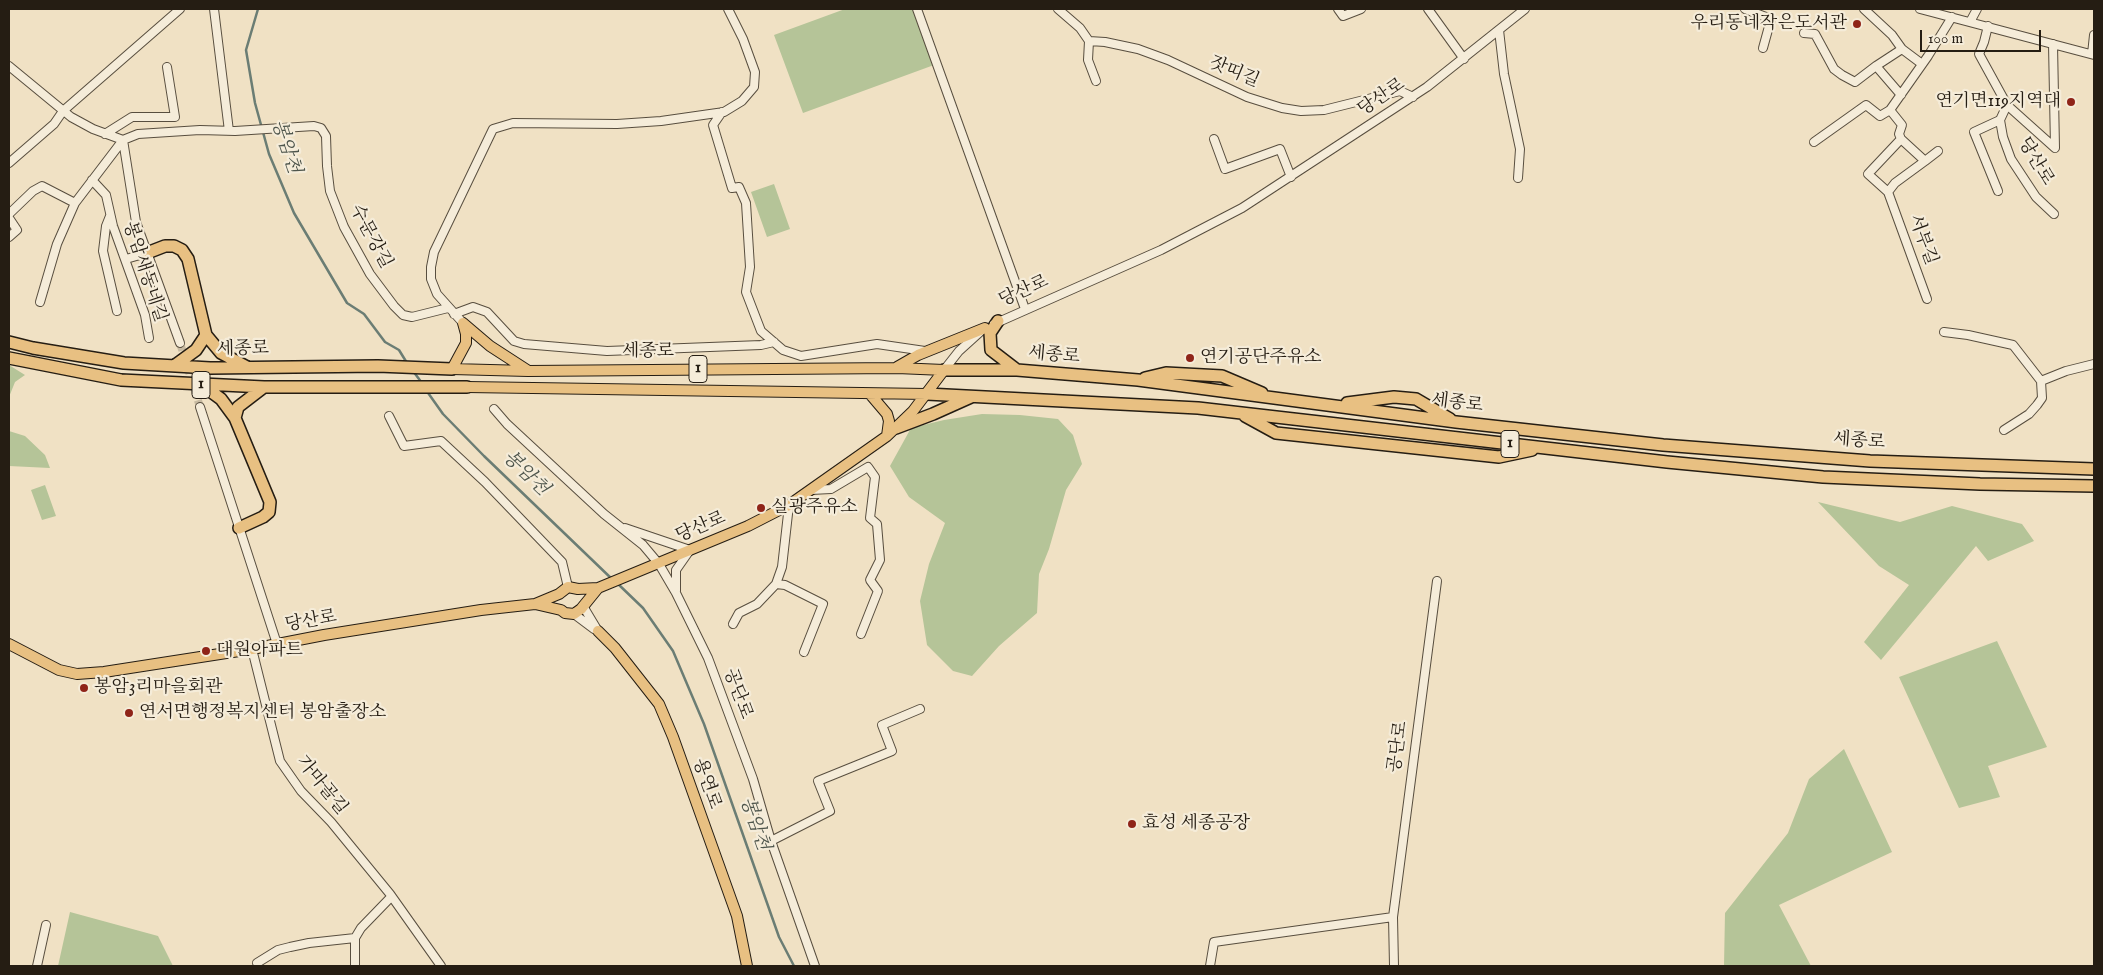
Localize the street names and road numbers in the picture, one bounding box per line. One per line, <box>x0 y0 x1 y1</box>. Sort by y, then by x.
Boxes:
street label: 잣띠길 <box>1206 53 1262 93</box>
street label: 당산로 <box>1354 74 1410 122</box>
street label: 당산로 <box>2012 134 2058 190</box>
street label: 수문강길 <box>344 201 396 273</box>
street label: 서부길 <box>1903 212 1941 268</box>
street label: 봉암새동네길 <box>118 219 170 325</box>
street label: 당산로 <box>996 272 1052 312</box>
street label: 세종로 <box>217 339 269 361</box>
street label: 세종로 <box>622 341 674 363</box>
street label: 세종로 <box>1027 343 1081 369</box>
road number: 1 <box>689 356 707 382</box>
road number: 1 <box>192 372 210 398</box>
street label: 세종로 <box>1430 390 1484 418</box>
street label: 세종로 <box>1832 429 1886 455</box>
road number: 1 <box>1501 430 1519 458</box>
street label: 당산로 <box>673 508 729 548</box>
street label: 당산로 <box>283 607 339 637</box>
street label: 공단로 <box>718 666 756 722</box>
street label: 공단로 <box>1385 720 1413 774</box>
street label: 가마골길 <box>291 752 351 820</box>
street label: 용연로 <box>687 756 725 812</box>

